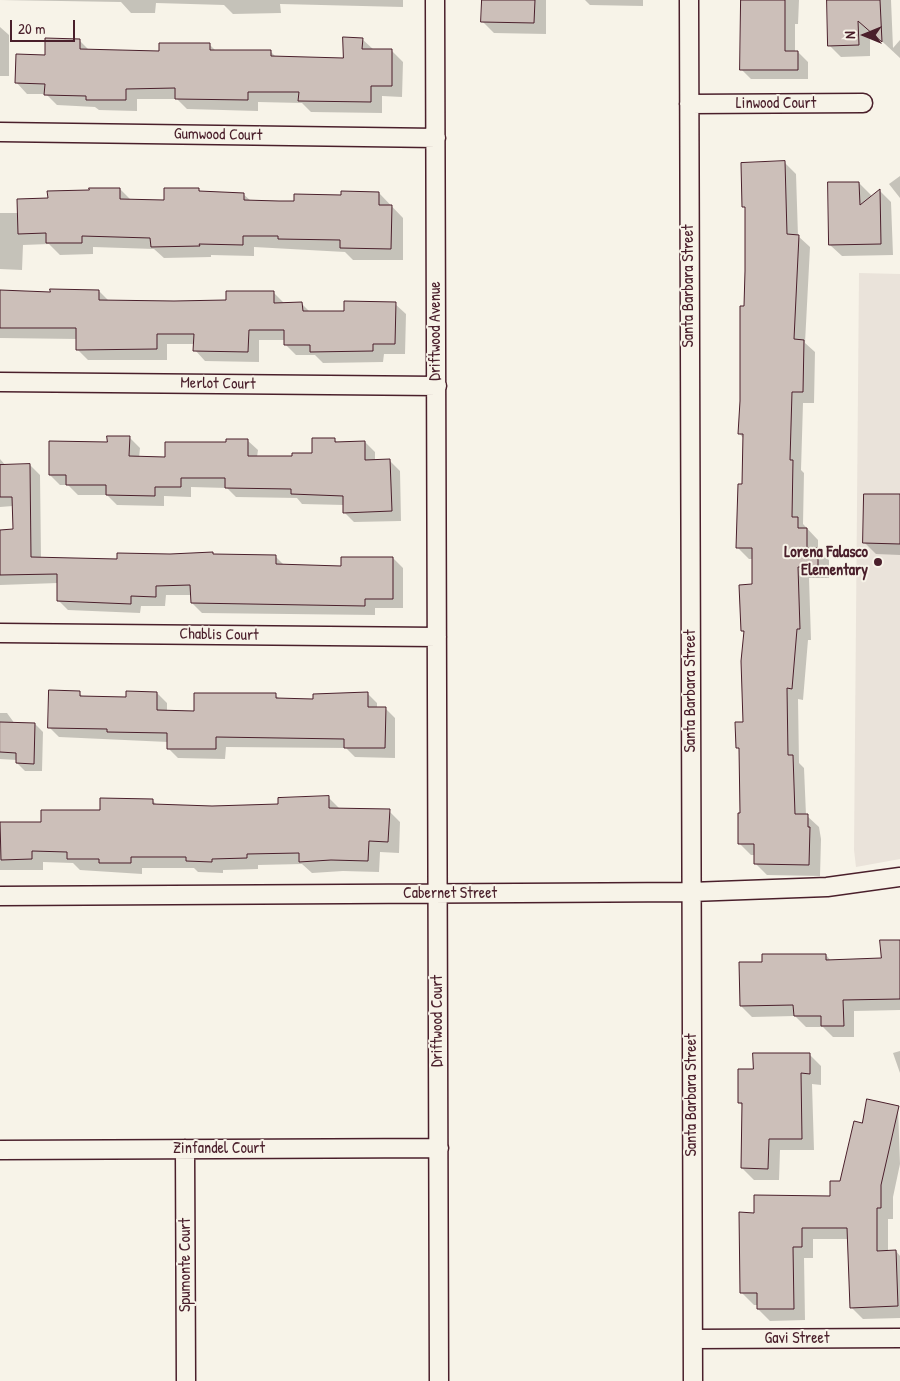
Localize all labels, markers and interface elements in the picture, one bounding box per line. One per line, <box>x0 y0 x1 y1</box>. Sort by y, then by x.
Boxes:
scale bar <box>12 10 78 42</box>
north arrow <box>840 10 890 60</box>
text: 20 m <box>18 18 45 39</box>
text: N <box>840 31 859 39</box>
street label: Linwood Court <box>736 94 816 114</box>
street label: Gumwood Court <box>174 125 262 145</box>
street label: Santa Barbara Street <box>679 224 699 348</box>
street label: Driftwood Avenue <box>426 281 446 381</box>
street label: Merlot Court <box>180 374 256 394</box>
place label: Lorena Falasco Elementary <box>784 543 868 581</box>
marker: Lorena Falasco Elementary <box>872 556 884 568</box>
street label: Chablis Court <box>179 625 259 645</box>
street label: Santa Barbara Street <box>681 629 701 753</box>
street label: Cabernet Street <box>403 884 497 904</box>
street label: Driftwood Court <box>428 975 448 1067</box>
street label: Santa Barbara Street <box>682 1033 702 1157</box>
street label: Zinfandel Court <box>173 1139 265 1159</box>
street label: Spumonte Court <box>176 1218 196 1312</box>
street label: Gavi Street <box>765 1329 829 1349</box>

